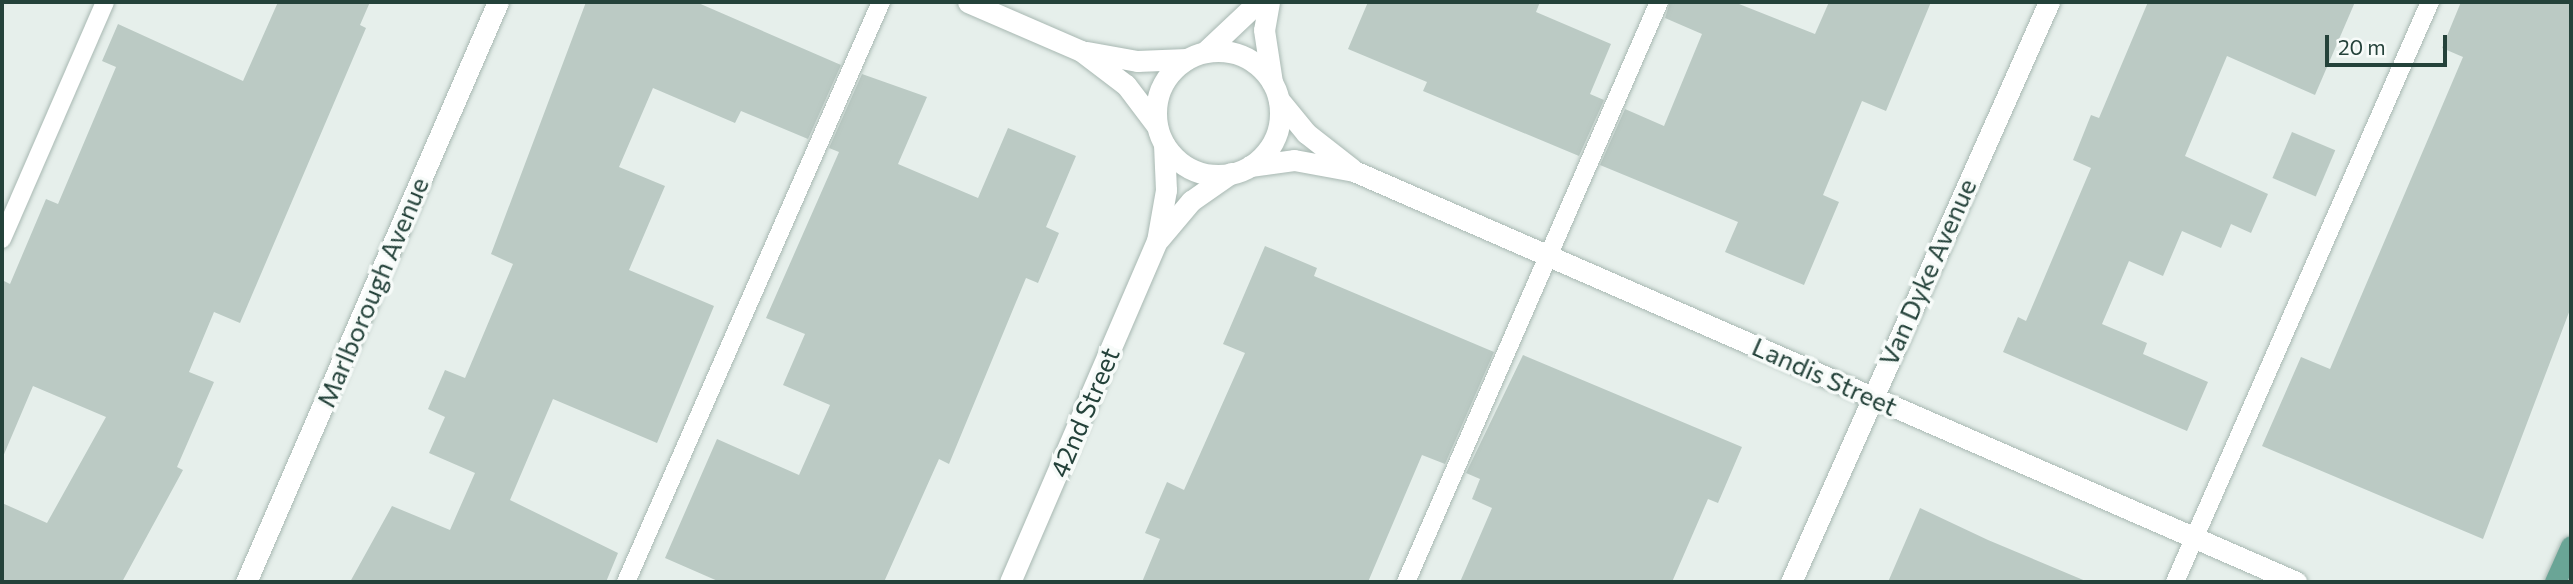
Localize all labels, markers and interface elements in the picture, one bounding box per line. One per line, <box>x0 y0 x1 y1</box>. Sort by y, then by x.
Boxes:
scale bar <box>2328 21 2450 65</box>
text: 20 m <box>2338 34 2386 59</box>
street label: Marlborough Avenue <box>309 172 435 412</box>
street label: Van Dyke Avenue <box>1872 174 1982 370</box>
street label: Landis Street <box>1748 330 1902 422</box>
street label: 42nd Street <box>1043 342 1125 482</box>

